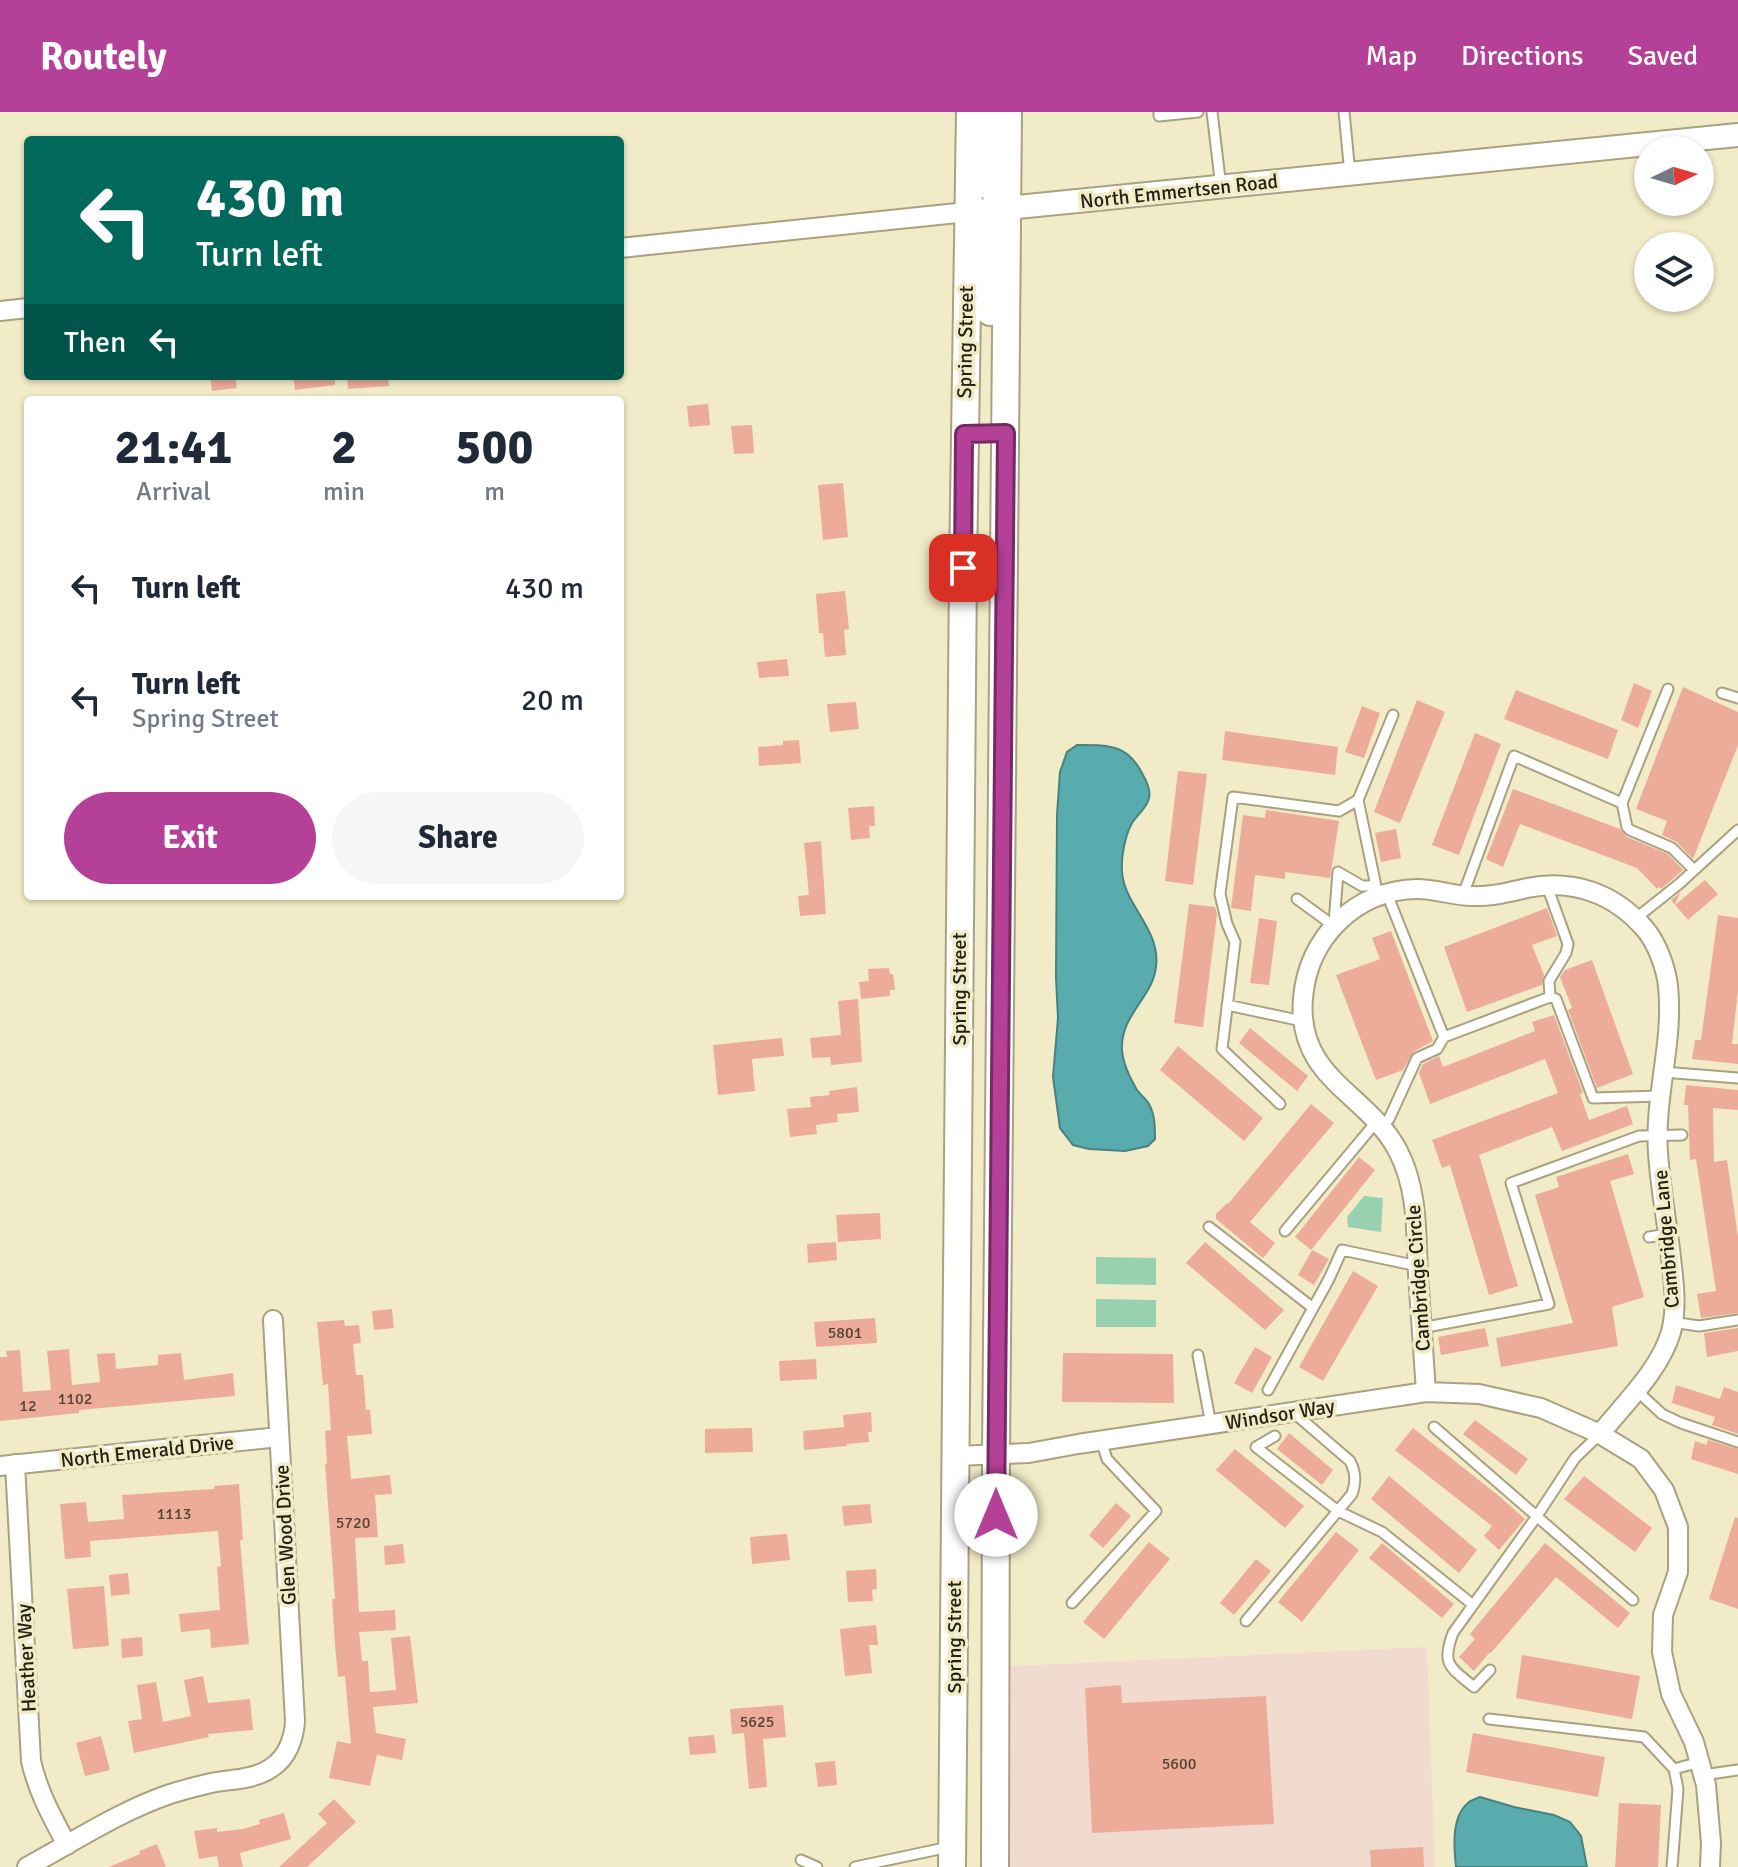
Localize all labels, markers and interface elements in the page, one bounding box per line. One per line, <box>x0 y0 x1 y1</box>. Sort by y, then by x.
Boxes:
text: Routely <box>40 33 167 80</box>
text: Map <box>1365 39 1417 73</box>
text: Directions <box>1461 39 1583 73</box>
text: Saved <box>1627 39 1698 73</box>
north arrow <box>1634 136 1714 216</box>
map controls <box>1634 136 1714 312</box>
text: 430 m <box>196 163 344 232</box>
icon: left <box>64 168 168 272</box>
street label: North Emmertsen Road <box>1079 169 1279 214</box>
text: Turn left <box>196 232 323 277</box>
button: layers <box>1634 232 1714 312</box>
street label: Spring Street <box>952 285 979 399</box>
icon: left <box>142 320 186 364</box>
text: Then <box>64 324 126 361</box>
text: 21:41 <box>115 418 232 477</box>
text: 2 <box>331 418 357 477</box>
text: 500 <box>456 418 533 477</box>
text: Arrival <box>136 476 211 508</box>
text: min <box>323 476 365 508</box>
text: m <box>484 476 505 508</box>
pin <box>929 534 997 602</box>
icon: arrive <box>941 546 985 590</box>
icon: left <box>64 566 108 610</box>
text: Turn left <box>132 570 241 607</box>
text: 430 m <box>505 570 584 607</box>
text: Turn left <box>132 666 241 703</box>
icon: left <box>64 678 108 722</box>
text: 20 m <box>521 682 584 719</box>
text: Spring Street <box>132 703 279 735</box>
button: Exit <box>64 792 316 884</box>
button: Share <box>332 792 584 884</box>
street label: Spring Street <box>947 933 972 1045</box>
street label: Cambridge Lane <box>1648 1169 1685 1309</box>
street label: Cambridge Circle <box>1401 1204 1436 1352</box>
house number: 5801 <box>828 1323 862 1343</box>
house number: 1102 <box>58 1389 92 1409</box>
street label: Windsor Way <box>1224 1393 1337 1435</box>
house number: 12 <box>19 1396 37 1416</box>
street label: North Emerald Drive <box>59 1430 235 1473</box>
street label: Glen Wood Drive <box>269 1464 302 1606</box>
position arrow <box>954 1473 1038 1557</box>
house number: 1113 <box>157 1504 191 1524</box>
house number: 5720 <box>336 1513 370 1533</box>
street label: Spring Street <box>942 1581 967 1693</box>
street label: Heather Way <box>11 1602 42 1713</box>
house number: 5625 <box>740 1712 774 1732</box>
house number: 5600 <box>1162 1754 1196 1774</box>

